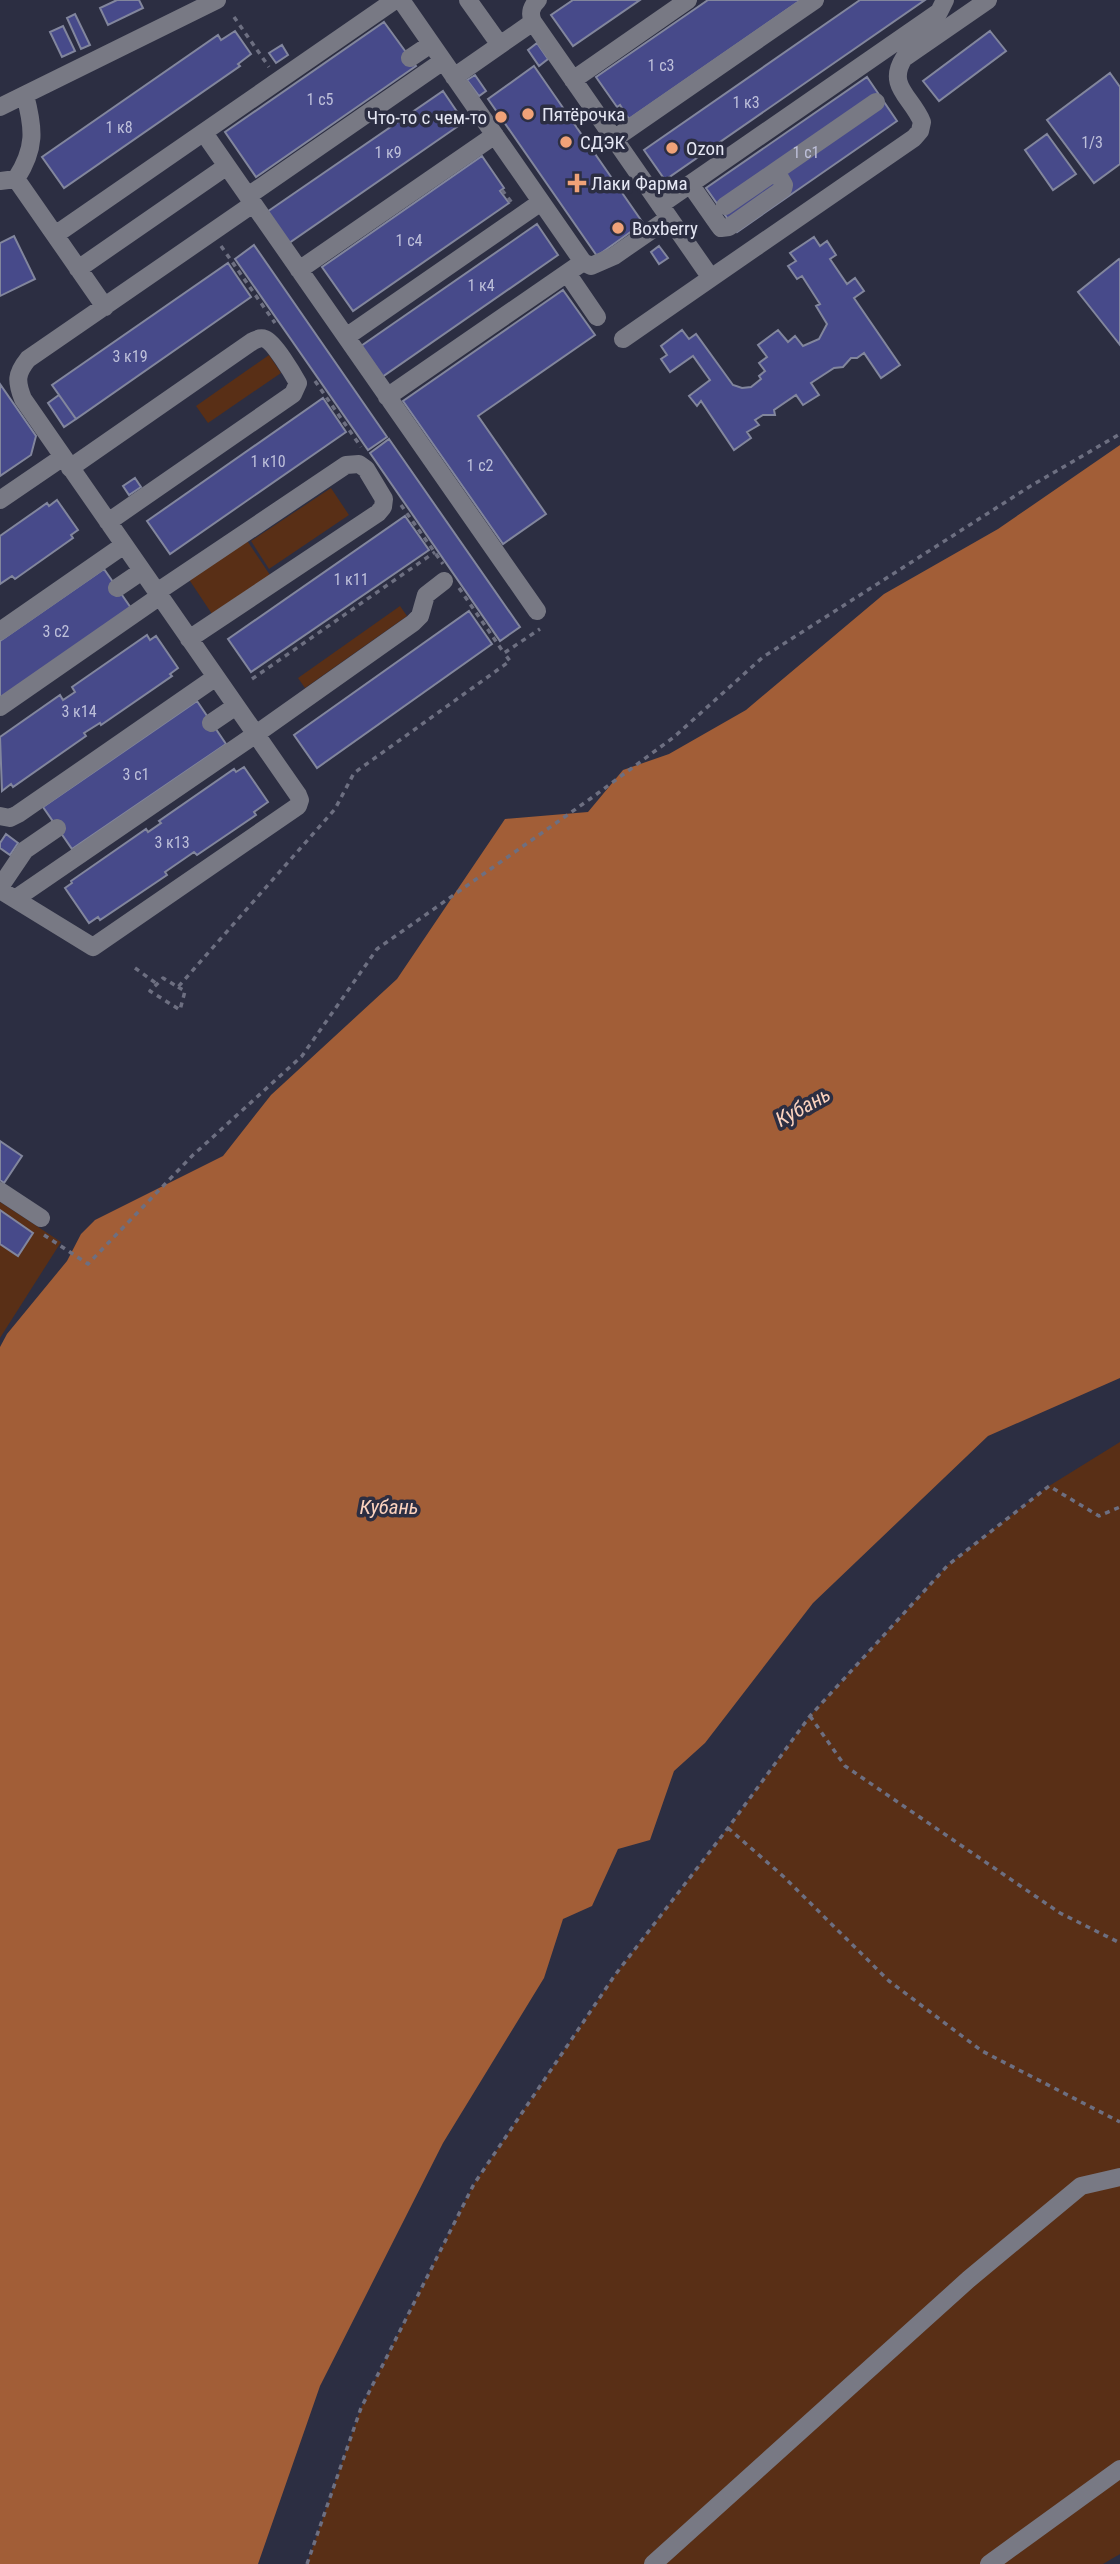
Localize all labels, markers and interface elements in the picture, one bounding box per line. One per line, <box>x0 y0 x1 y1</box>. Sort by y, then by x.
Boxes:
house number: 1 с3 <box>648 56 674 75</box>
house number: 1 с5 <box>307 90 334 109</box>
house number: 1 к3 <box>732 93 760 112</box>
place label: Пятёрочка <box>542 103 625 126</box>
place label: Что-то с чем-то <box>367 106 487 129</box>
marker: Пятёрочка <box>520 106 536 122</box>
marker: Что-то с чем-то <box>493 109 509 125</box>
house number: 1 к8 <box>105 118 133 137</box>
place label: СДЭК <box>580 131 626 154</box>
house number: 1/3 <box>1081 133 1103 152</box>
marker: СДЭК <box>558 134 574 150</box>
place label: Ozon <box>686 137 724 160</box>
marker: Ozon <box>664 140 680 156</box>
house number: 1 к9 <box>374 143 402 162</box>
house number: 1 с1 <box>793 143 819 162</box>
place label: Лаки Фарма <box>591 172 688 195</box>
marker: Лаки Фарма <box>569 175 585 191</box>
place label: Boxberry <box>632 217 698 240</box>
marker: Boxberry <box>610 220 626 236</box>
house number: 1 с4 <box>396 231 423 250</box>
house number: 1 к4 <box>467 276 495 295</box>
house number: 3 к19 <box>112 347 148 366</box>
house number: 1 к10 <box>250 452 286 471</box>
house number: 1 с2 <box>467 456 494 475</box>
house number: 1 к11 <box>333 570 369 589</box>
house number: 3 с2 <box>43 622 70 641</box>
house number: 3 к14 <box>61 702 97 721</box>
house number: 3 с1 <box>123 765 149 784</box>
house number: 3 к13 <box>154 833 190 852</box>
water label: Кубань <box>771 1082 835 1132</box>
water label: Кубань <box>359 1495 419 1519</box>

